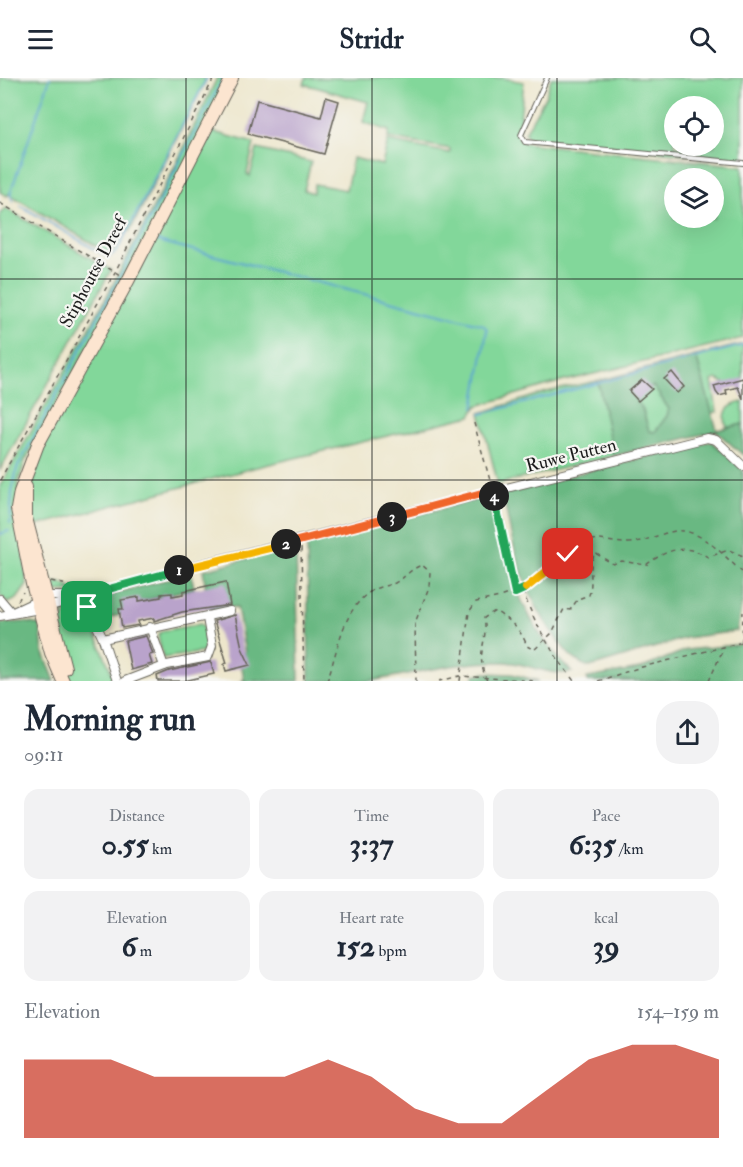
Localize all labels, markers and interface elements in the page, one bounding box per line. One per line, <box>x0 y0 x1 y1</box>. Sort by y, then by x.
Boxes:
icon: menu <box>24 23 57 56</box>
text: Stridr <box>339 23 404 56</box>
icon: search <box>686 23 719 56</box>
map controls <box>664 96 724 228</box>
button: locate <box>664 96 724 156</box>
button: layers <box>664 168 724 228</box>
street label: Stiphoutse Dreef <box>55 210 134 332</box>
street label: Ruwe Putten <box>523 433 619 478</box>
pin: 4 <box>479 481 509 511</box>
text: 4 <box>490 486 498 506</box>
pin: 3 <box>377 502 407 532</box>
text: 3 <box>389 507 395 527</box>
pin <box>542 528 593 579</box>
pin: 2 <box>271 529 301 559</box>
text: 2 <box>282 534 290 554</box>
icon: check <box>551 537 584 570</box>
pin: 1 <box>164 555 194 585</box>
text: 1 <box>176 560 182 580</box>
pin <box>61 581 112 632</box>
icon: arrive <box>70 590 103 623</box>
text: Morning run <box>24 699 196 740</box>
button: share <box>656 701 719 764</box>
text: 09:11 <box>24 742 64 767</box>
text: Distance <box>109 806 165 826</box>
text: Time <box>354 806 389 826</box>
text: Pace <box>592 806 621 826</box>
text: 0.55 <box>102 826 149 863</box>
text: 3:37 <box>349 826 394 863</box>
text: 6:35 <box>569 826 616 863</box>
text: km <box>149 839 172 859</box>
text: /km <box>616 839 644 859</box>
text: Elevation <box>106 908 167 928</box>
text: Heart rate <box>339 908 404 928</box>
text: kcal <box>594 908 618 928</box>
text: 6 <box>121 928 137 965</box>
text: 152 <box>336 928 375 965</box>
text: 39 <box>593 928 620 965</box>
text: m <box>137 941 152 961</box>
text: bpm <box>375 941 407 961</box>
text: Elevation <box>24 999 100 1024</box>
text: 154–159 m <box>637 999 719 1024</box>

